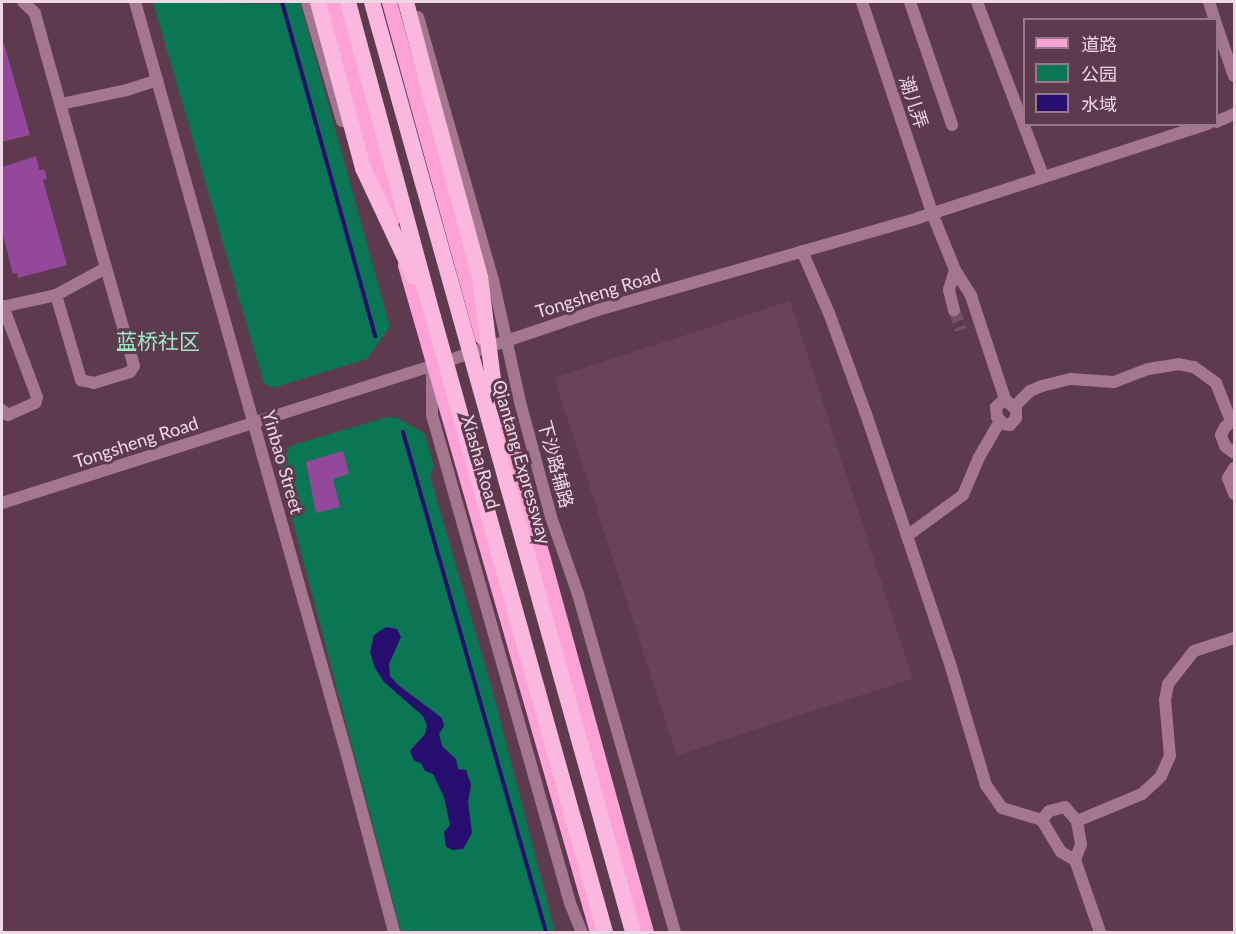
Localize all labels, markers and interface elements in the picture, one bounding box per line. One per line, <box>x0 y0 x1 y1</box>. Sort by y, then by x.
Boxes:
legend <box>1023 18 1218 126</box>
text: 道路 <box>1081 33 1117 55</box>
text: 公园 <box>1081 63 1117 85</box>
street label: 潮儿弄 <box>895 73 933 131</box>
text: 水域 <box>1081 93 1117 115</box>
street label: Tongsheng Road <box>533 264 663 322</box>
district label: 蓝桥社区 <box>116 328 200 354</box>
street label: Qiantang Expressway <box>488 378 556 546</box>
street label: Yinbao Street <box>258 408 308 516</box>
street label: Tongsheng Road <box>71 412 201 472</box>
street label: Xiasha Road <box>457 413 505 511</box>
street label: 下沙路辅路 <box>534 418 578 510</box>

